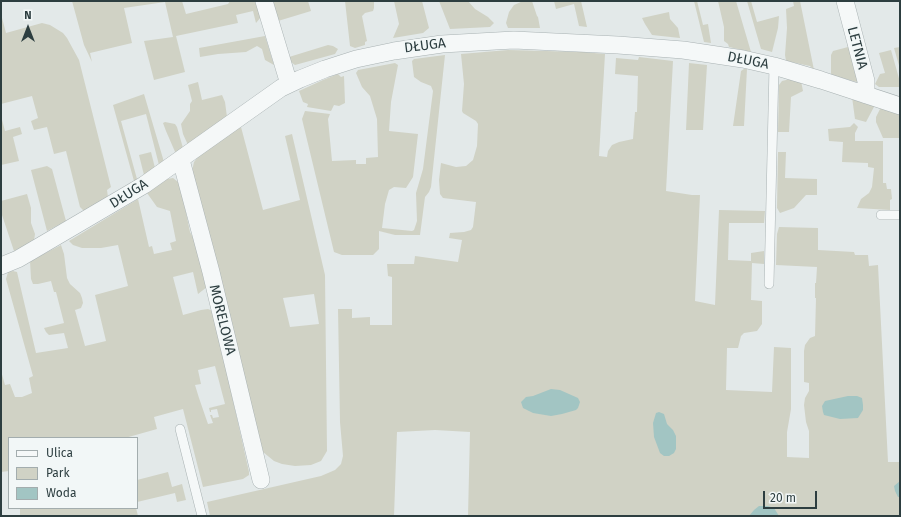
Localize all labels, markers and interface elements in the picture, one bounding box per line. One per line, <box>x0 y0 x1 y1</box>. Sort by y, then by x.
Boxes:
north arrow <box>8 8 48 48</box>
text: N <box>24 9 32 22</box>
street label: LETNIA <box>843 25 871 71</box>
street label: DŁUGA <box>403 35 447 57</box>
street label: DŁUGA <box>726 49 770 73</box>
street label: DŁUGA <box>107 176 151 212</box>
street label: MORELOWA <box>205 283 239 357</box>
legend <box>8 437 138 509</box>
text: Ulica <box>46 446 73 460</box>
text: Park <box>46 466 70 480</box>
scale bar <box>765 483 819 509</box>
text: Woda <box>46 486 77 500</box>
text: 20 m <box>770 491 796 505</box>

